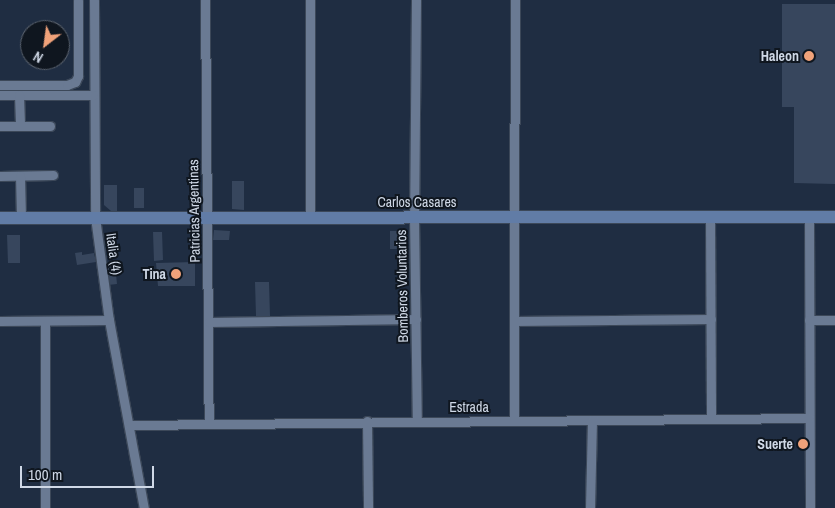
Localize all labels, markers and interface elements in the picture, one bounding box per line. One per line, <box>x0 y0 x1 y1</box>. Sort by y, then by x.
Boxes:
north arrow <box>20 20 70 70</box>
text: N <box>30 47 46 67</box>
place label: Haleon <box>761 48 799 64</box>
marker: Haleon <box>803 50 815 62</box>
street label: Patricias Argentinas <box>185 159 203 263</box>
street label: Carlos Casares <box>377 194 457 210</box>
street label: Bomberos Voluntarios <box>393 229 411 343</box>
street label: Italia (4) <box>103 232 125 276</box>
place label: Tina <box>143 266 166 282</box>
marker: Tina <box>170 268 182 280</box>
street label: Estrada <box>449 399 489 415</box>
place label: Suerte <box>757 436 793 452</box>
marker: Suerte <box>797 438 809 450</box>
scale bar <box>22 456 156 488</box>
text: 100 m <box>28 464 62 485</box>

